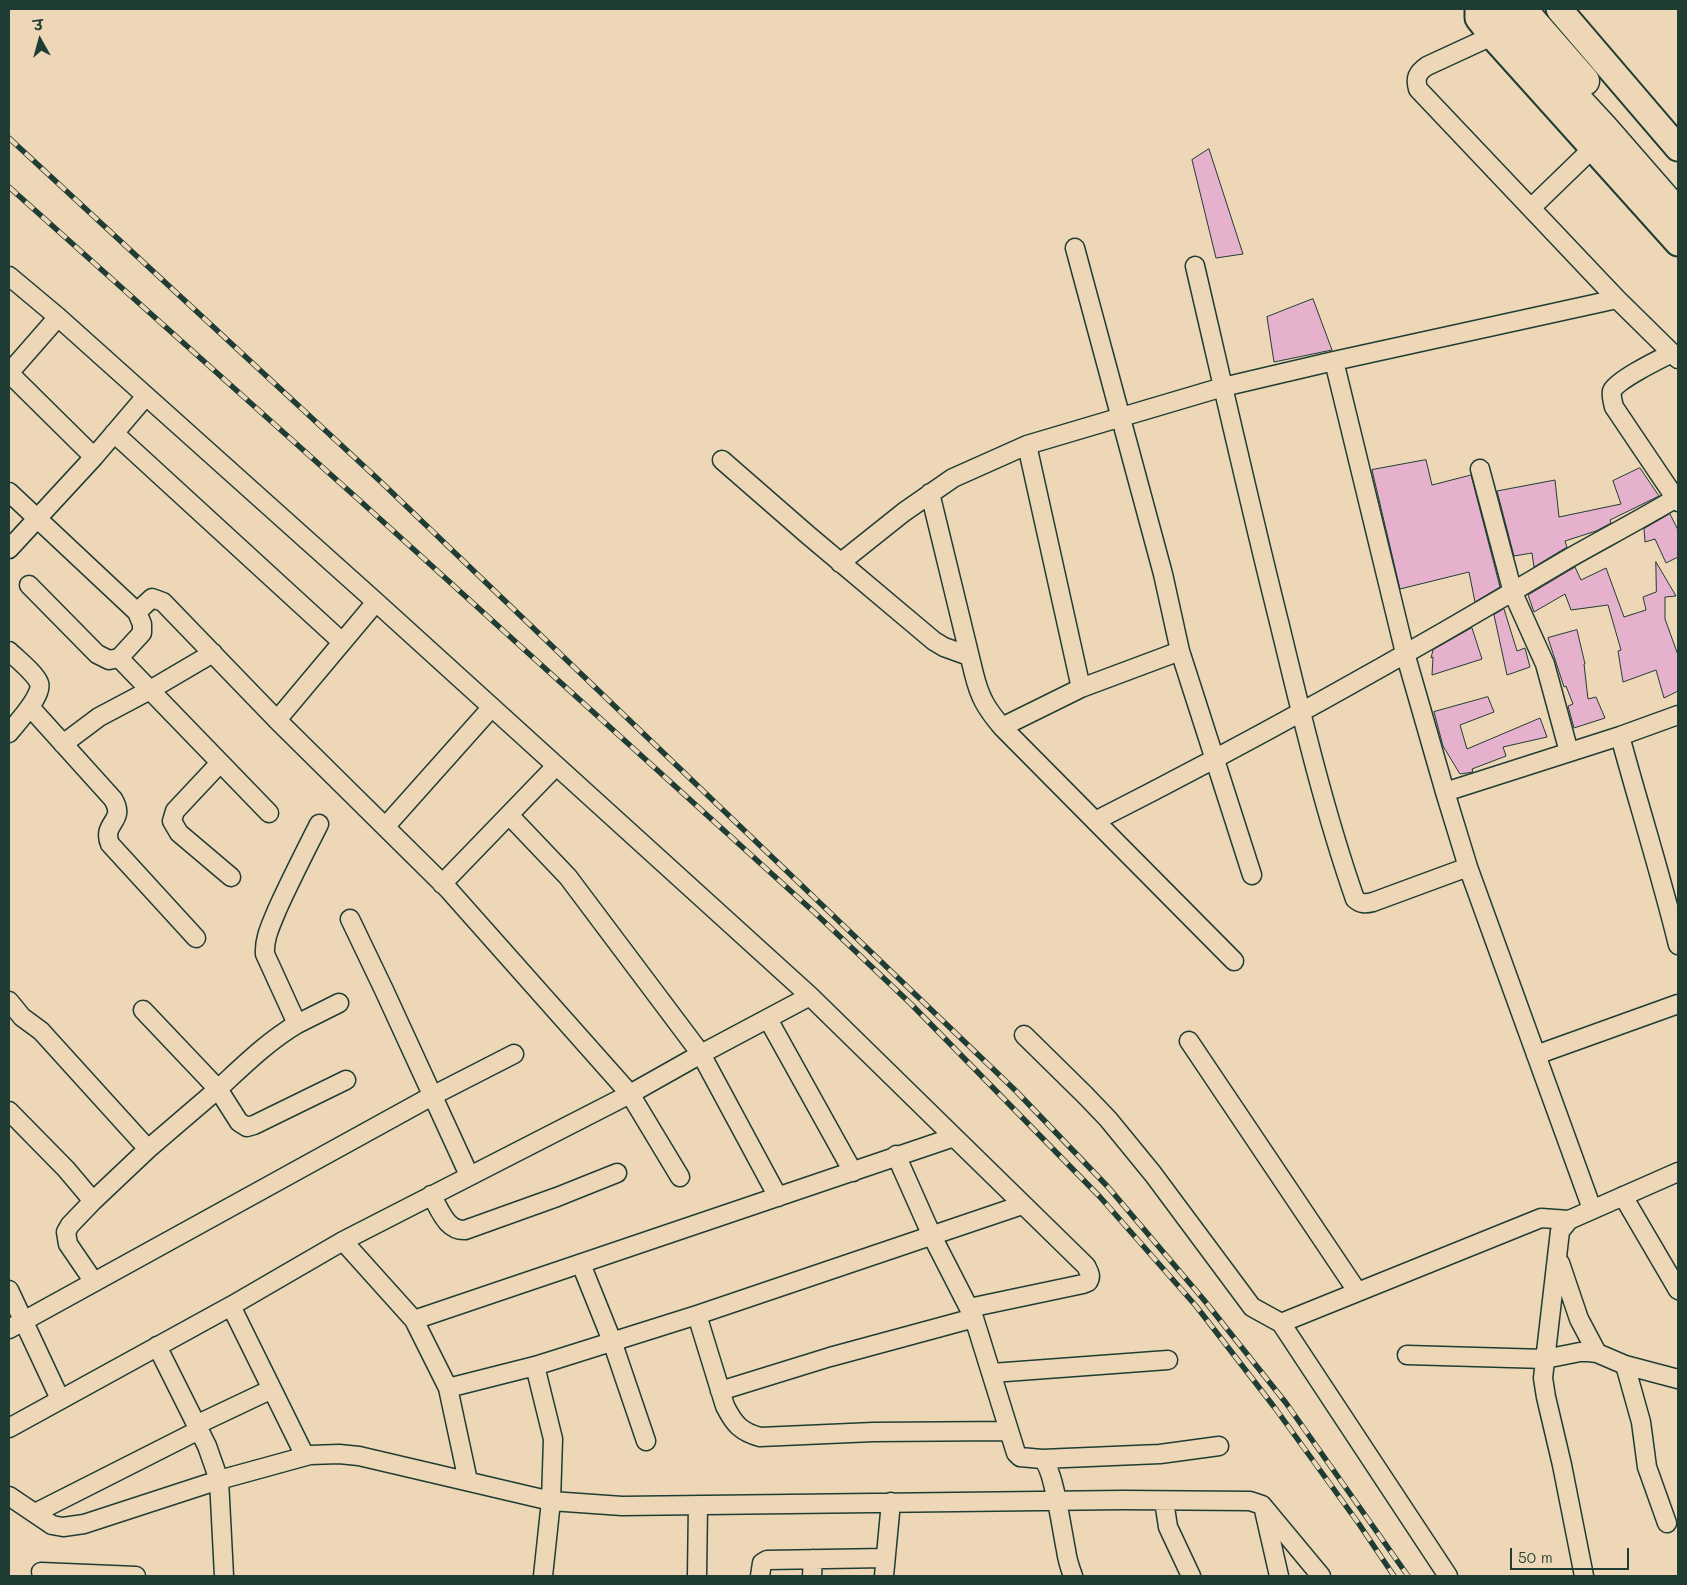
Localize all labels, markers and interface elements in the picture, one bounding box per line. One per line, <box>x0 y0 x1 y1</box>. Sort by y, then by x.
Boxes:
north arrow <box>15 15 65 65</box>
text: उ <box>32 15 44 35</box>
scale bar <box>1512 1538 1631 1570</box>
text: 50 m <box>1518 1547 1553 1567</box>

